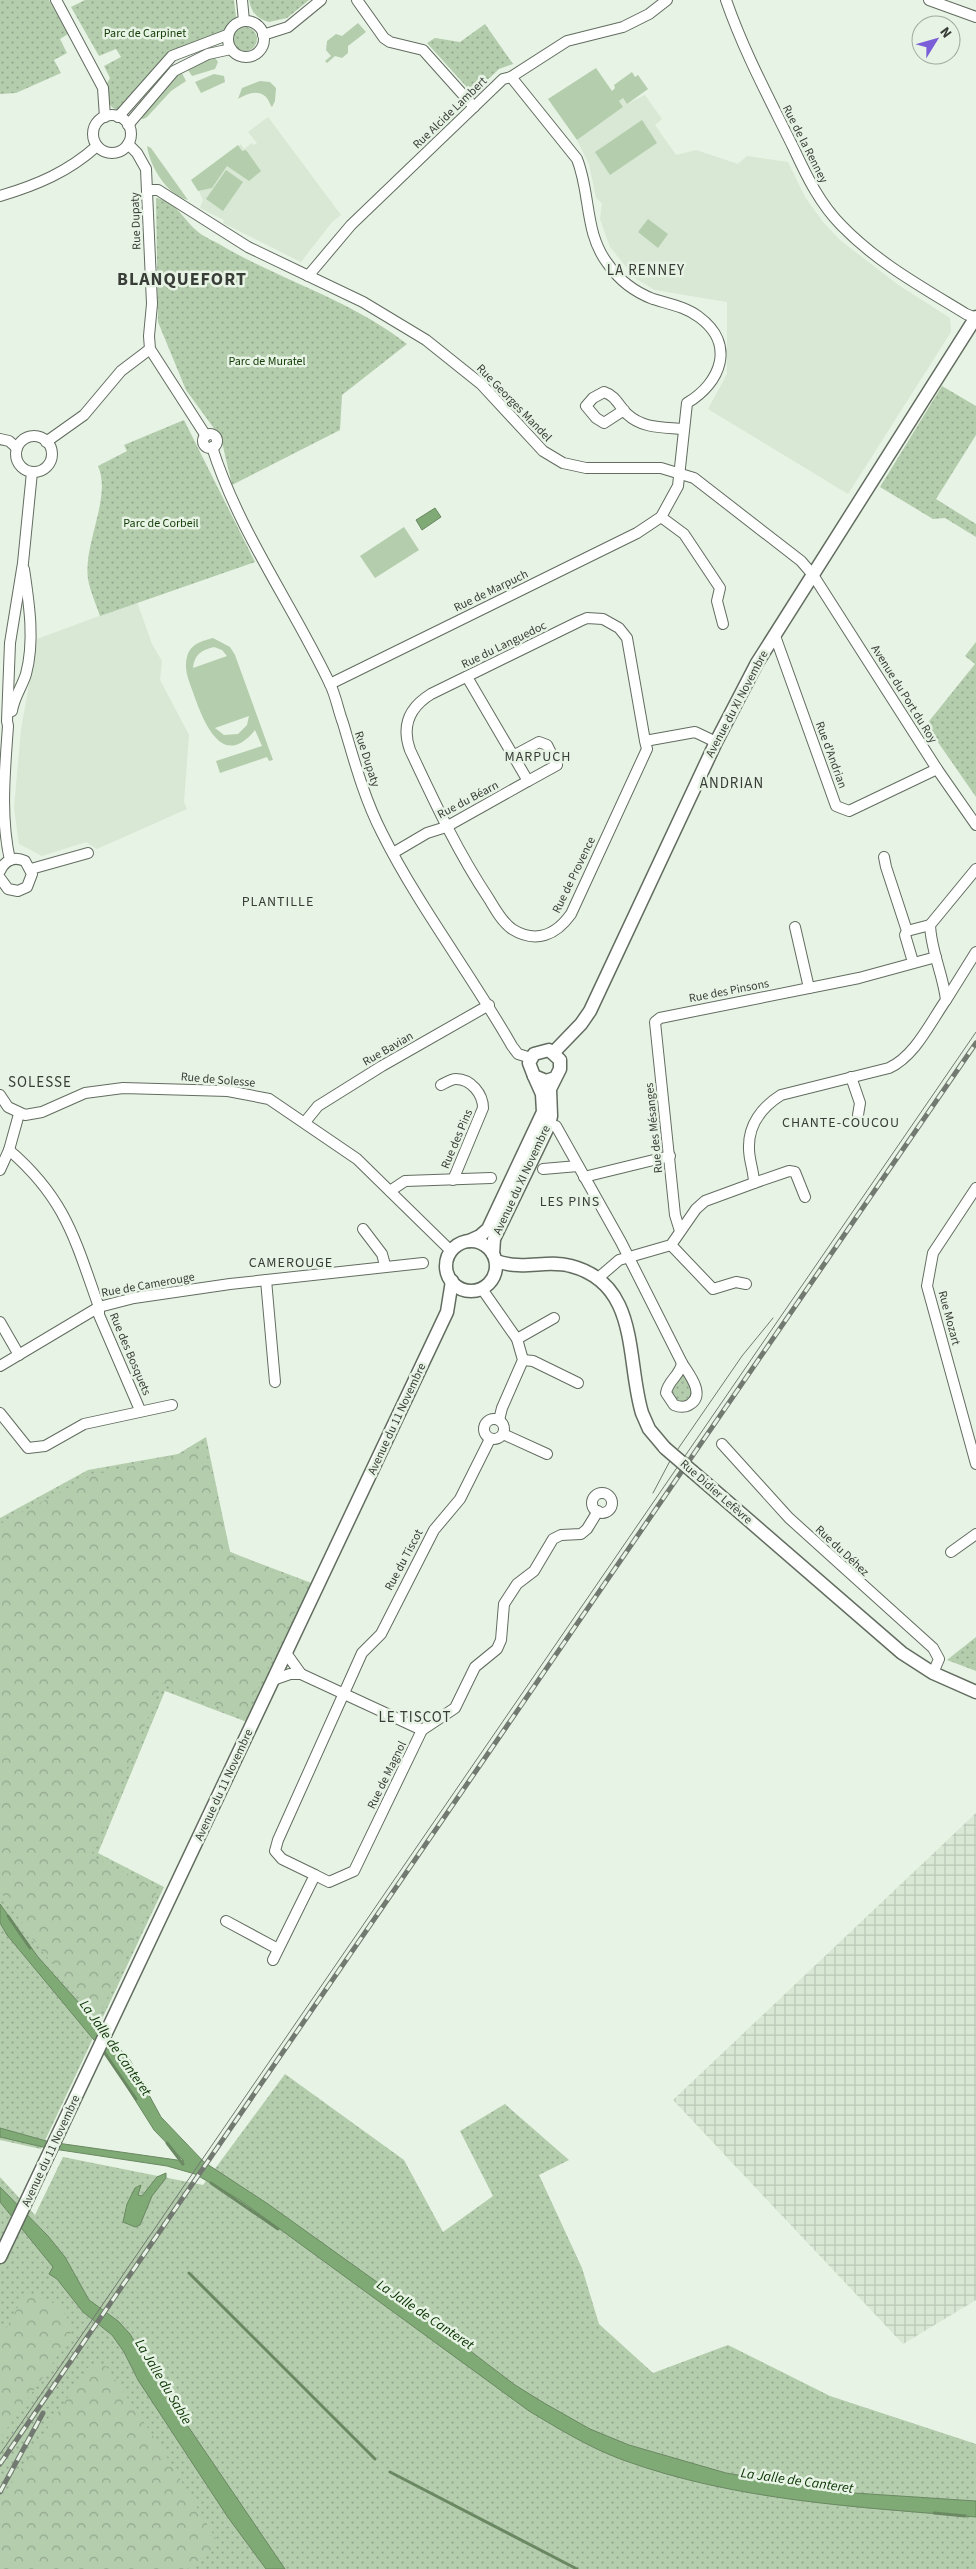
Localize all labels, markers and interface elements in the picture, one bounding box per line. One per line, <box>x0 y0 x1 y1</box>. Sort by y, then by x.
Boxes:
north arrow <box>911 15 961 65</box>
text: N <box>935 23 956 43</box>
park label: Parc de Carpinet <box>104 25 186 42</box>
street label: Rue Alcide Lambert <box>409 73 491 153</box>
street label: Rue de la Renney <box>778 102 832 186</box>
street label: Rue Dupaty <box>126 191 146 250</box>
district label: LA RENNEY <box>607 260 685 281</box>
district label: BLANQUEFORT <box>117 267 247 292</box>
park label: Parc de Muratel <box>228 353 306 370</box>
street label: Rue Georges Mandel <box>472 360 556 446</box>
park label: Parc de Corbeil <box>123 515 199 532</box>
street label: Rue de Marpuch <box>451 566 531 616</box>
street label: Rue du Languedoc <box>459 617 550 673</box>
street label: Avenue du Port du Roy <box>867 642 941 747</box>
street label: Avenue du XI Novembre <box>702 647 772 761</box>
street label: Rue d'Andrian <box>811 719 851 791</box>
street label: Rue Dupaty <box>350 729 384 789</box>
district label: MARPUCH <box>505 747 571 767</box>
district label: ANDRIAN <box>700 773 764 794</box>
street label: Rue du Béarn <box>434 777 502 823</box>
street label: Rue de Provence <box>548 834 600 916</box>
district label: PLANTILLE <box>242 892 314 912</box>
street label: Rue des Pinsons <box>688 975 770 1007</box>
street label: Rue Bavian <box>360 1028 416 1070</box>
street label: Rue de Solesse <box>180 1068 256 1092</box>
district label: SOLESSE <box>8 1072 72 1093</box>
street label: Rue des Mésanges <box>641 1082 667 1174</box>
street label: Rue des Pins <box>437 1107 477 1171</box>
district label: CHANTE-COUCOU <box>782 1113 900 1133</box>
street label: Avenue du XI Novembre <box>489 1122 555 1238</box>
district label: LES PINS <box>540 1192 600 1212</box>
district label: CAMEROUGE <box>249 1253 333 1273</box>
street label: Rue de Camerouge <box>100 1268 196 1302</box>
street label: Rue Mozart <box>934 1289 964 1347</box>
street label: Rue des Bosquets <box>105 1310 155 1398</box>
street label: Avenue du 11 Novembre <box>364 1360 430 1478</box>
street label: Rue Didier Lefèvre <box>676 1456 756 1528</box>
street label: Rue du Déhez <box>811 1522 873 1580</box>
street label: Rue du Tiscot <box>381 1526 427 1594</box>
district label: LE TISCOT <box>379 1707 451 1728</box>
street label: Avenue du 11 Novembre <box>191 1726 257 1844</box>
street label: Rue de Magnol <box>363 1738 411 1812</box>
water label: La Jalle de Canteret <box>74 1996 156 2101</box>
street label: Avenue du 11 Novembre <box>18 2092 84 2210</box>
water label: La Jalle de Canteret <box>372 2275 478 2355</box>
water label: La Jalle du Sable <box>129 2335 197 2429</box>
water label: La Jalle de Canteret <box>740 2463 855 2499</box>

